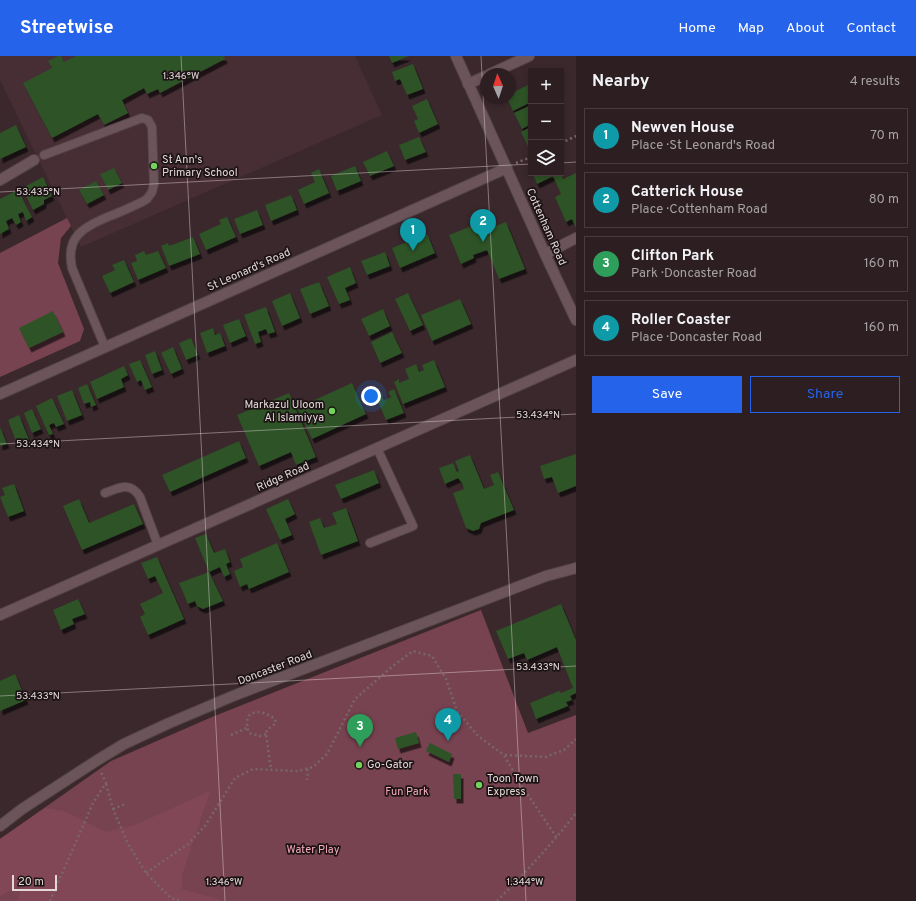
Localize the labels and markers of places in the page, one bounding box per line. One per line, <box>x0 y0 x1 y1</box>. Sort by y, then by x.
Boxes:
place label: St Ann's Primary School <box>162 153 238 180</box>
marker: St Ann's Primary School <box>149 161 159 171</box>
pin: 2 <box>470 209 496 242</box>
pin: 1 <box>400 218 426 251</box>
place label: Markazul Uloom Al Islamiyya <box>245 398 324 425</box>
marker: Markazul Uloom Al Islamiyya <box>327 406 337 416</box>
pin: 4 <box>435 708 461 741</box>
pin: 3 <box>347 714 373 747</box>
place label: Go-Gator <box>367 758 413 772</box>
marker: Go-Gator <box>354 760 364 770</box>
place label: Toon Town Express <box>487 772 539 799</box>
marker: Toon Town Express <box>474 780 484 790</box>

